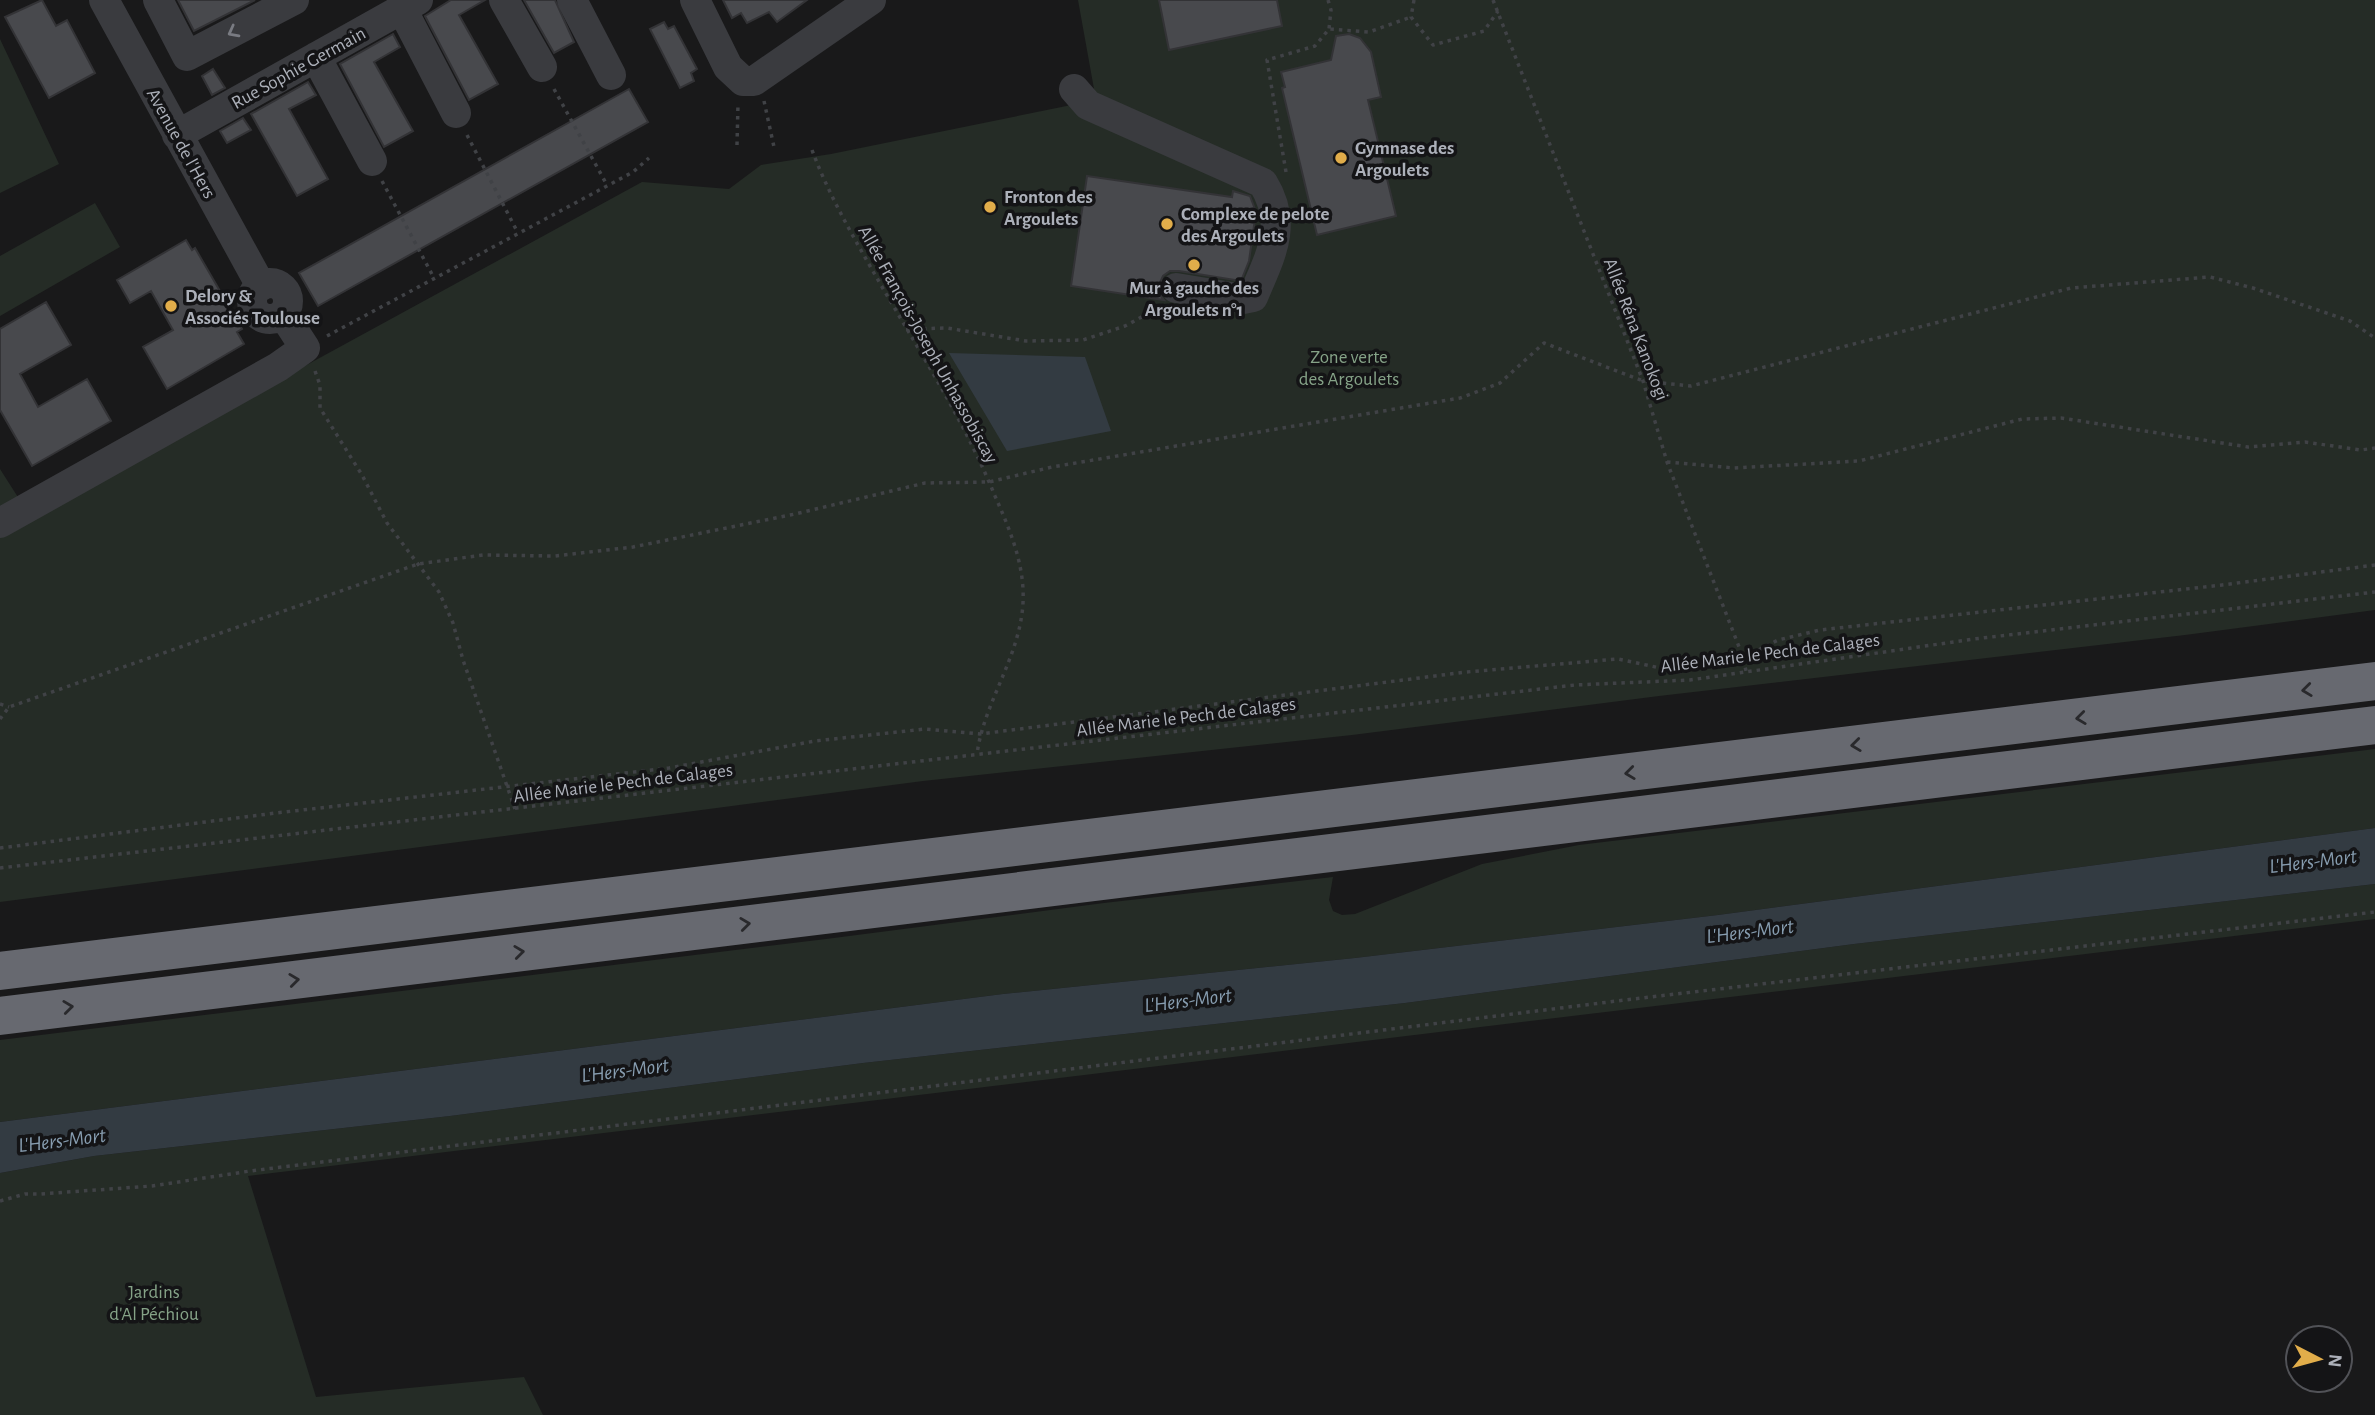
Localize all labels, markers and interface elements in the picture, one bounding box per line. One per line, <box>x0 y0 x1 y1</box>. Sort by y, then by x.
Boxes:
one-way arrow <box>228 23 240 37</box>
street label: Rue Sophie Germain <box>229 24 369 113</box>
street label: Avenue de l'Hers <box>143 85 219 202</box>
place label: Gymnase des Argoulets <box>1355 139 1454 180</box>
marker: Gymnase des Argoulets <box>1333 150 1349 166</box>
place label: Fronton des Argoulets <box>1004 188 1093 229</box>
marker: Fronton des Argoulets <box>982 199 998 215</box>
place label: Complexe de pelote des Argoulets <box>1181 205 1329 246</box>
marker: Complexe de pelote des Argoulets <box>1159 216 1175 232</box>
street label: Allée François-Joseph Unhassobiscay <box>854 223 1001 467</box>
street label: Allée Réna Kanokogi <box>1600 256 1671 403</box>
marker: Mur à gauche des Argoulets n°1 <box>1186 257 1202 273</box>
place label: Mur à gauche des Argoulets n°1 <box>1129 279 1259 320</box>
place label: Delory & Associés Toulouse <box>185 287 320 328</box>
marker: Delory & Associés Toulouse <box>163 298 179 314</box>
park label: Zone verte des Argoulets <box>1299 348 1399 389</box>
street label: Allée Marie le Pech de Calages <box>1659 631 1881 676</box>
one-way arrow <box>2301 682 2313 697</box>
street label: Allée Marie le Pech de Calages <box>1075 695 1297 740</box>
one-way arrow <box>2076 710 2087 725</box>
one-way arrow <box>1850 738 1862 753</box>
street label: Allée Marie le Pech de Calages <box>512 761 734 806</box>
one-way arrow <box>1624 765 1636 780</box>
water label: L'Hers-Mort <box>2268 846 2358 877</box>
water label: L'Hers-Mort <box>1705 916 1795 947</box>
one-way arrow <box>739 917 751 932</box>
one-way arrow <box>514 945 525 960</box>
one-way arrow <box>288 972 299 987</box>
water label: L'Hers-Mort <box>1143 985 1233 1016</box>
one-way arrow <box>62 1000 74 1015</box>
water label: L'Hers-Mort <box>580 1055 670 1086</box>
water label: L'Hers-Mort <box>17 1125 107 1156</box>
park label: Jardins d'Al Péchiou <box>109 1283 199 1324</box>
north arrow <box>2284 1324 2354 1394</box>
text: N <box>2324 1353 2345 1368</box>

